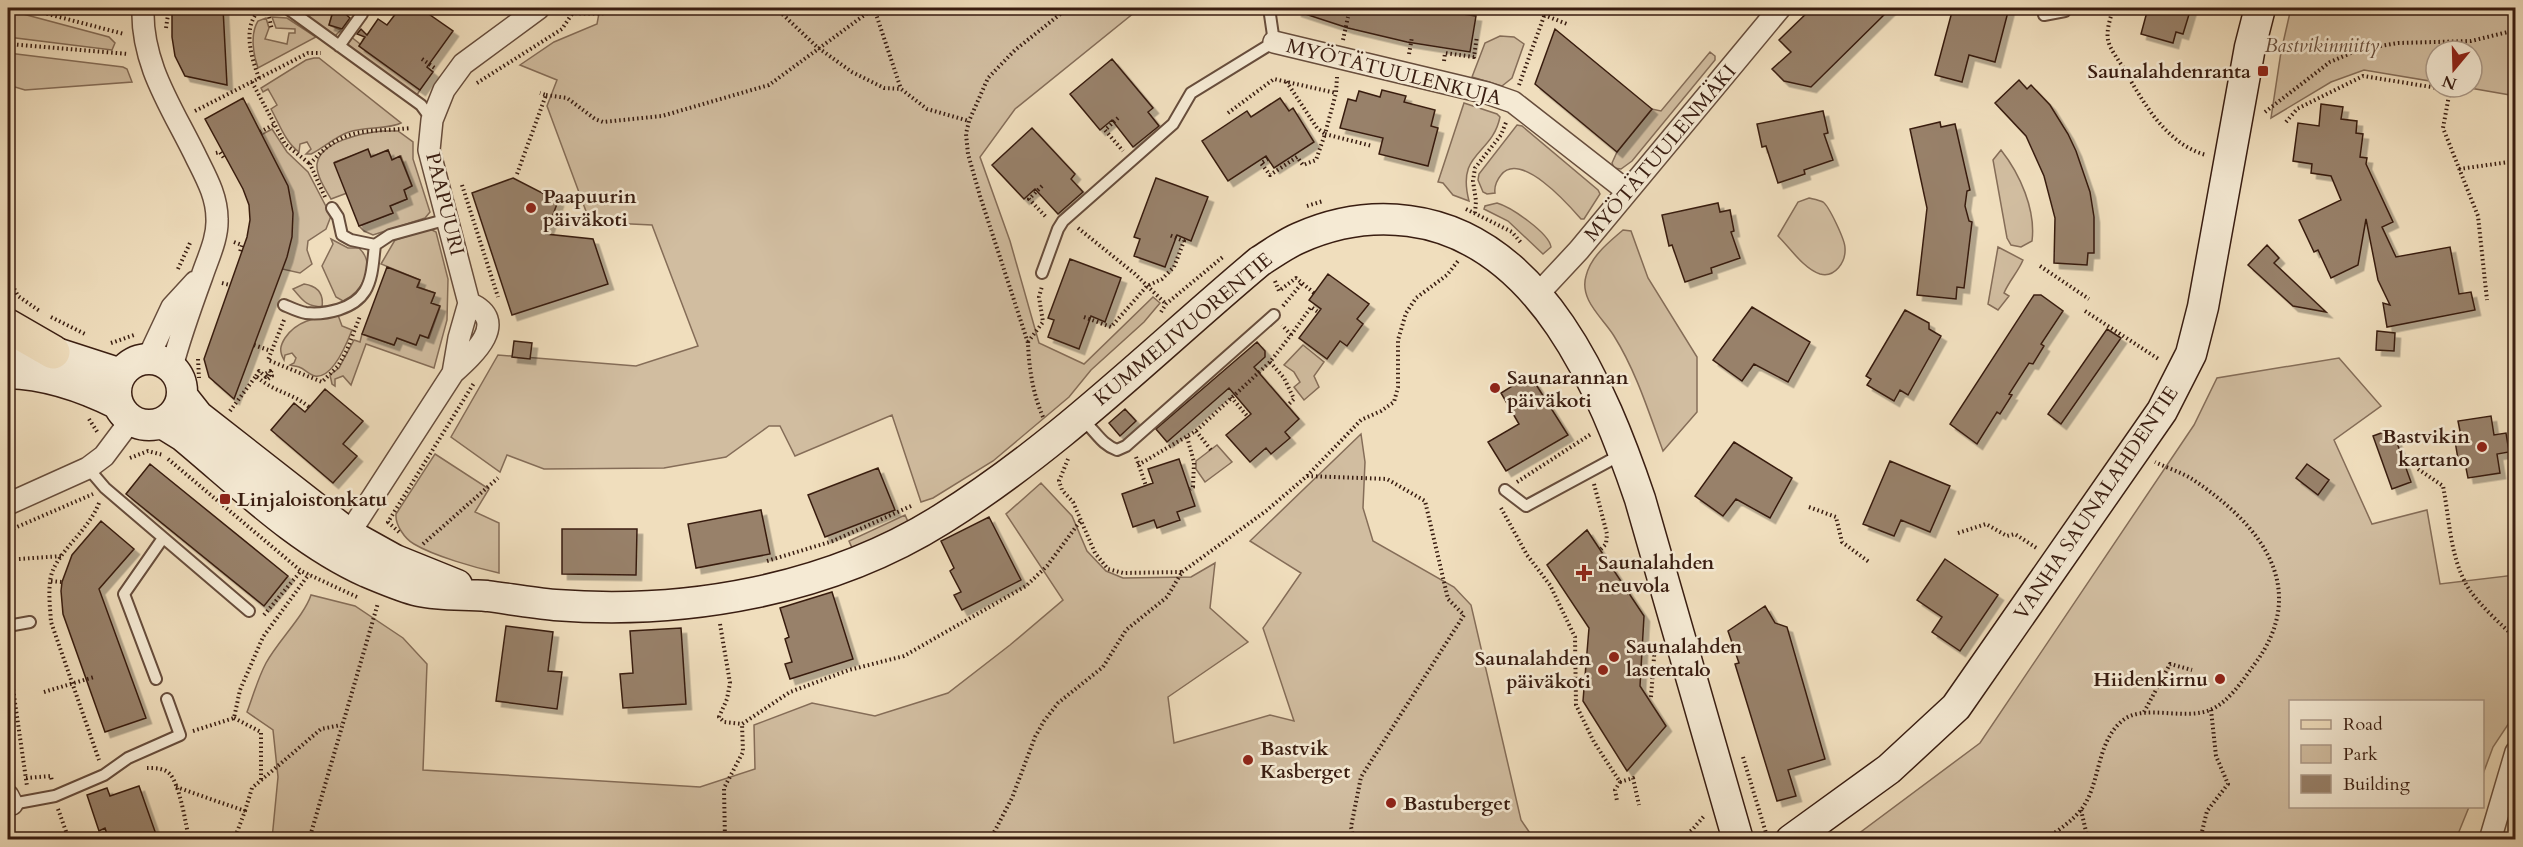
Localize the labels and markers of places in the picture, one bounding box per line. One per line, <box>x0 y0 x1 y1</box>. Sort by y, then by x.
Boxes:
place label: Saunalahdenranta <box>2088 58 2251 85</box>
marker: Saunalahdenranta <box>2256 64 2270 78</box>
place label: Paapuurin päiväkoti <box>543 183 637 233</box>
marker: Paapuurin päiväkoti <box>524 201 538 215</box>
place label: Saunarannan päiväkoti <box>1507 364 1629 414</box>
marker: Saunarannan päiväkoti <box>1488 381 1502 395</box>
place label: Bastvikin kartano <box>2382 423 2470 473</box>
marker: Bastvikin kartano <box>2475 440 2489 454</box>
place label: Linjaloistonkatu <box>237 486 388 513</box>
marker: Linjaloistonkatu <box>218 492 232 506</box>
place label: Saunalahden neuvola <box>1598 549 1715 599</box>
marker: Saunalahden neuvola <box>1575 564 1593 582</box>
place label: Saunalahden lastentalo <box>1626 633 1743 683</box>
place label: Saunalahden päiväkoti <box>1475 645 1591 695</box>
marker: Saunalahden lastentalo <box>1607 650 1621 664</box>
marker: Saunalahden päiväkoti <box>1596 663 1610 677</box>
place label: Hiidenkirnu <box>2093 666 2208 693</box>
marker: Hiidenkirnu <box>2213 672 2227 686</box>
place label: Bastvik Kasberget <box>1260 735 1350 785</box>
marker: Bastvik Kasberget <box>1241 753 1255 767</box>
place label: Bastuberget <box>1403 790 1510 817</box>
marker: Bastuberget <box>1384 796 1398 810</box>

